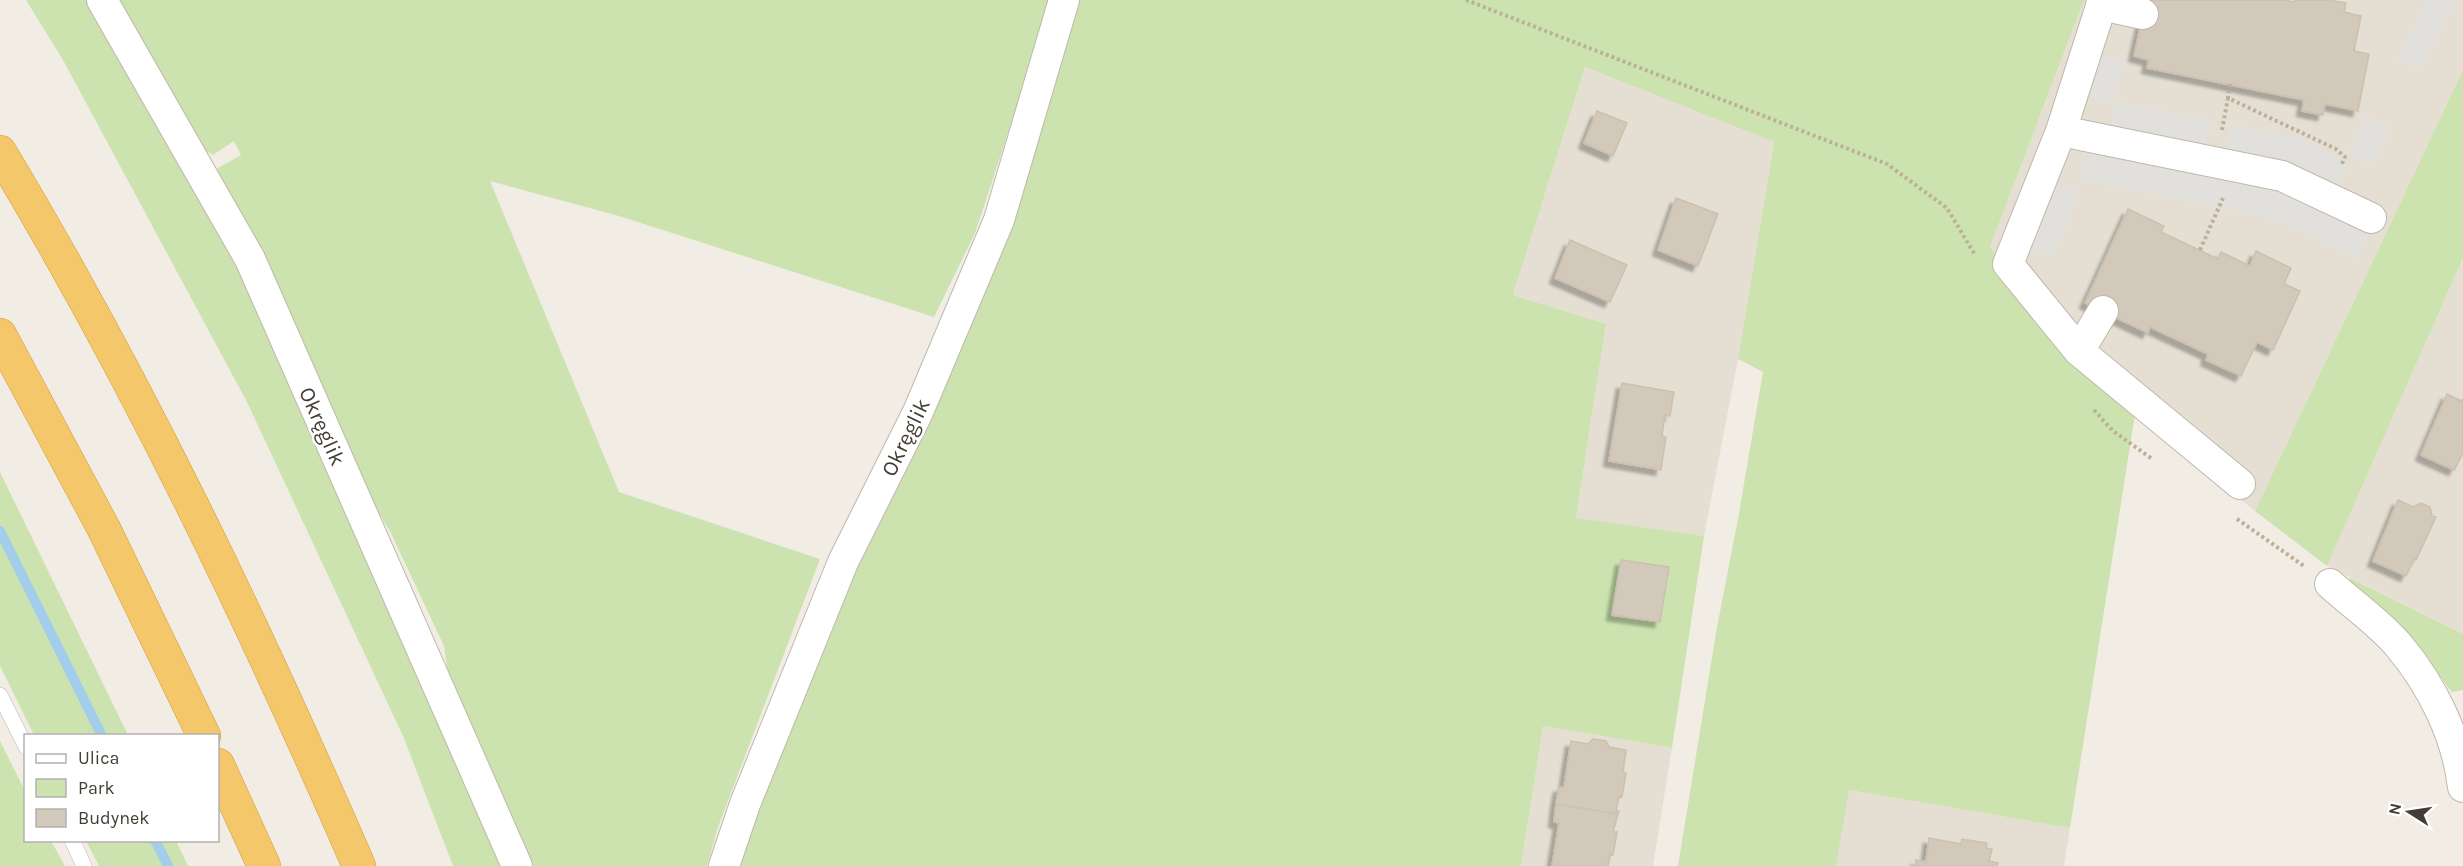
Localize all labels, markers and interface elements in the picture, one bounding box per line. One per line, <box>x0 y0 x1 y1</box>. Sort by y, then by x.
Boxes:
street label: Okręglik <box>293 383 351 470</box>
street label: Okręglik <box>876 394 936 481</box>
legend <box>24 734 219 842</box>
text: Ulica <box>78 747 119 769</box>
text: Park <box>78 777 115 799</box>
north arrow <box>2379 782 2439 842</box>
text: N <box>2384 801 2405 817</box>
text: Budynek <box>78 807 149 829</box>

